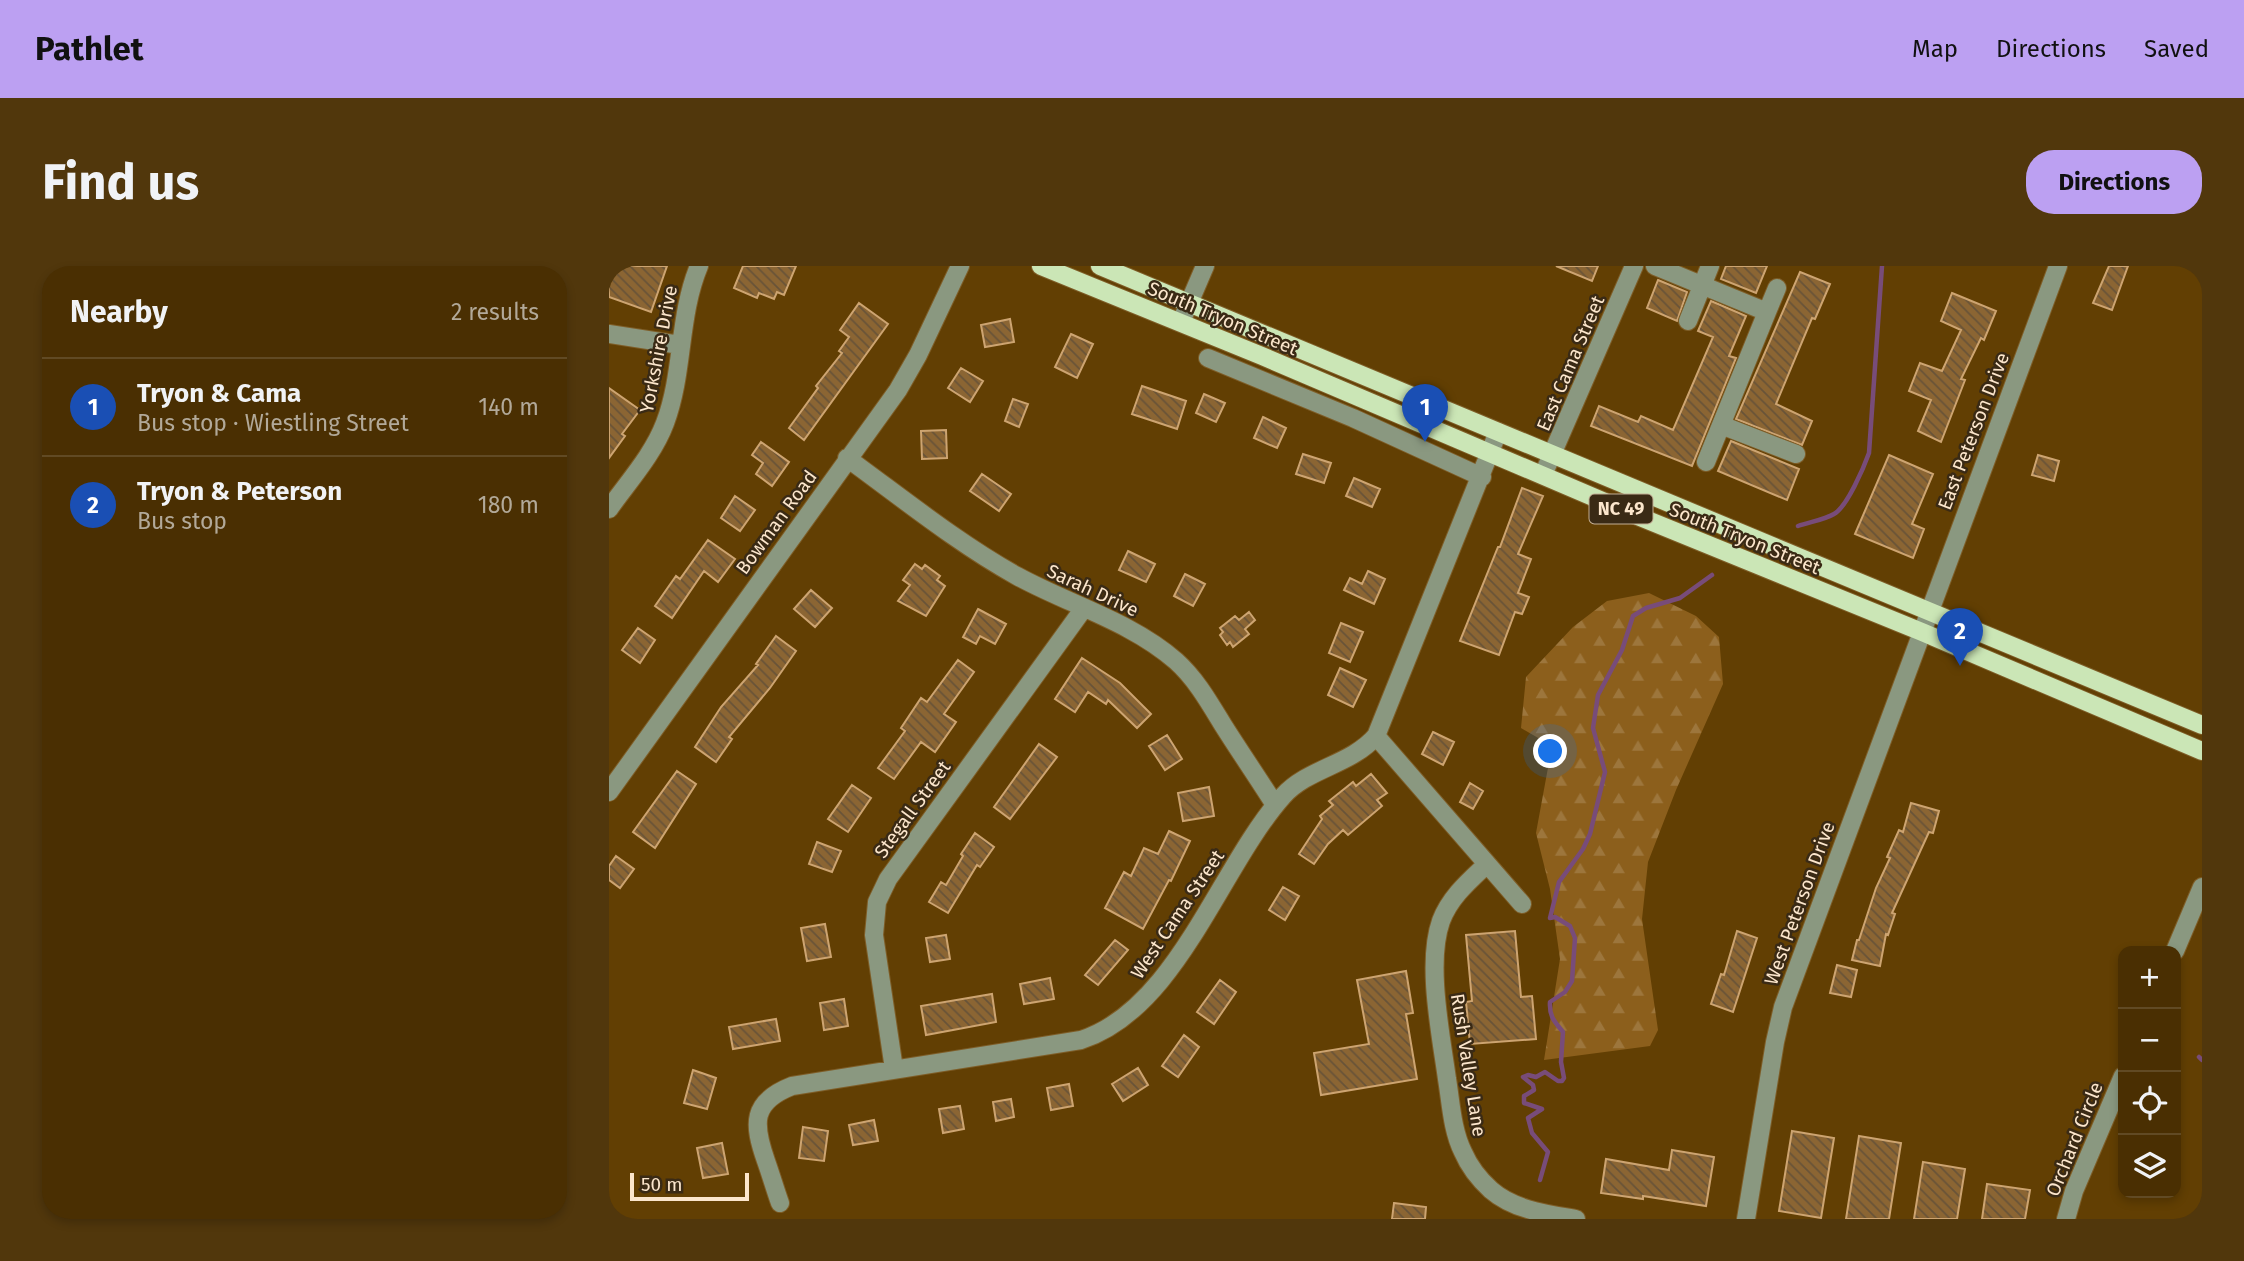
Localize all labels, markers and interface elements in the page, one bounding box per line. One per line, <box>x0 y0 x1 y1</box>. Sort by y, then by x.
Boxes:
text: Pathlet <box>35 29 144 69</box>
text: Map <box>1912 35 1958 63</box>
text: Directions <box>1996 35 2106 63</box>
text: Saved <box>2144 35 2209 63</box>
button: Directions <box>2026 150 2202 214</box>
text: Find us <box>42 153 199 212</box>
street label: South Tryon Street <box>1145 277 1301 360</box>
street label: Yorkshire Drive <box>635 283 682 415</box>
street label: East Cama Street <box>1532 292 1609 434</box>
text: Nearby <box>70 294 168 330</box>
text: 2 results <box>451 298 539 326</box>
street label: East Peterson Drive <box>1933 349 2014 513</box>
text: Tryon & Cama <box>137 378 301 409</box>
pin: 1 <box>1402 384 1448 442</box>
text: 1 <box>88 393 98 421</box>
text: 140 m <box>478 393 539 421</box>
text: Bus stop · Wiestling Street <box>137 409 409 437</box>
street label: Bowman Road <box>731 466 822 579</box>
text: Tryon & Peterson <box>137 476 342 507</box>
text: 2 <box>87 491 99 519</box>
text: 180 m <box>478 491 539 519</box>
road number: NC 49 <box>1590 495 1653 524</box>
street label: South Tryon Street <box>1666 498 1824 579</box>
text: Bus stop <box>137 507 227 535</box>
street label: Sarah Drive <box>1043 559 1142 622</box>
pin: 2 <box>1937 608 1983 666</box>
your location <box>1533 734 1567 768</box>
street label: Stegall Street <box>869 756 955 862</box>
street label: West Peterson Drive <box>1759 818 1840 988</box>
street label: West Cama Street <box>1126 845 1229 983</box>
map controls <box>2118 946 2181 1198</box>
button: + <box>2118 946 2181 1009</box>
street label: Rush Valley Lane <box>1446 992 1491 1138</box>
button: − <box>2118 1009 2181 1072</box>
button: locate <box>2118 1072 2181 1135</box>
street label: Orchard Circle <box>2041 1079 2108 1200</box>
button: layers <box>2118 1135 2181 1198</box>
scale bar <box>630 1170 749 1202</box>
text: 50 m <box>641 1173 682 1196</box>

